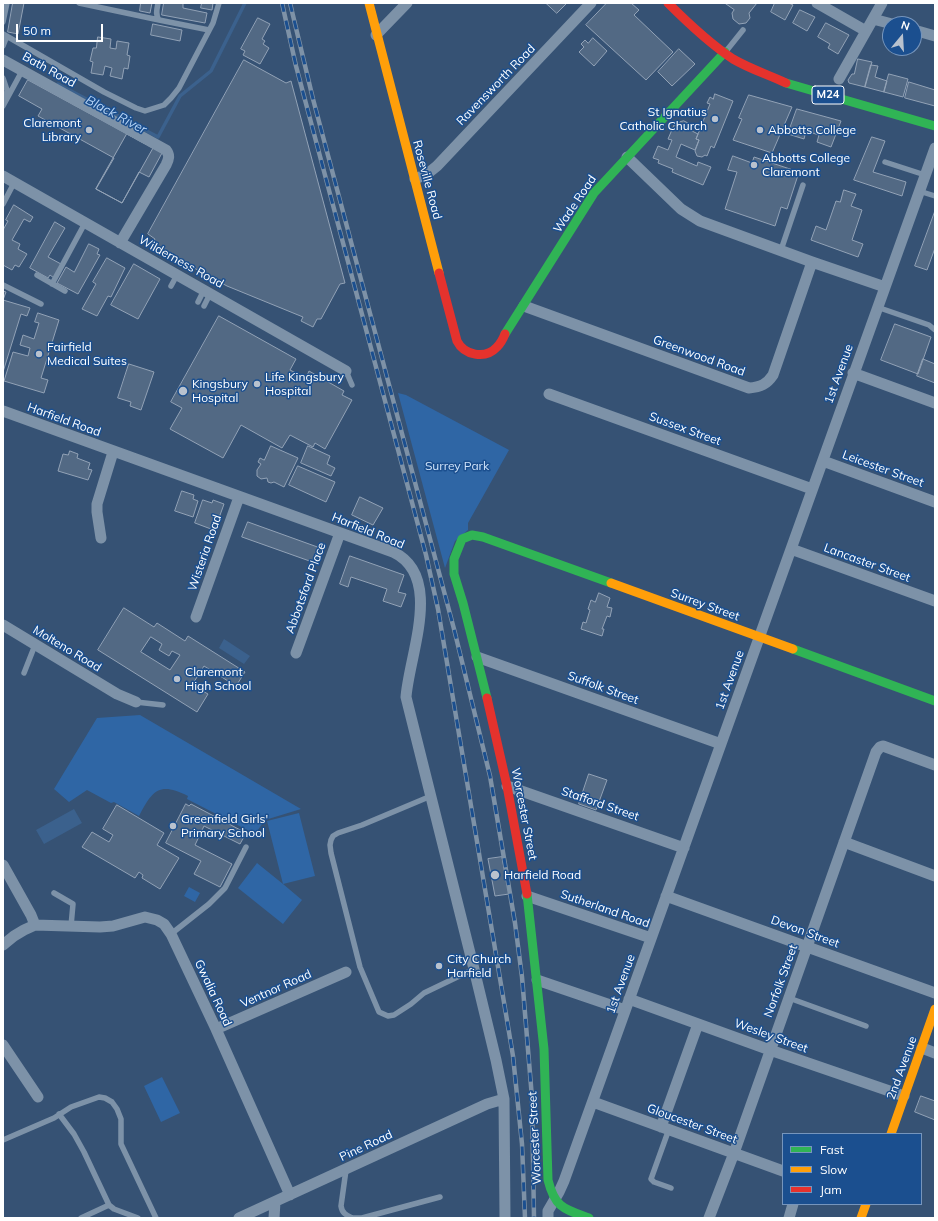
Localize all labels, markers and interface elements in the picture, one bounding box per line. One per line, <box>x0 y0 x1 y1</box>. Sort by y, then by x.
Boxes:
scale bar <box>18 16 105 42</box>
north arrow <box>882 16 922 56</box>
text: N <box>899 18 912 33</box>
text: 50 m <box>23 23 51 38</box>
street label: Ravensworth Road <box>454 42 538 128</box>
street label: Bath Road <box>20 49 78 91</box>
road number: M24 <box>812 86 844 104</box>
water label: Black River <box>83 92 149 138</box>
place label: St Ignatius Catholic Church <box>620 105 707 133</box>
marker: St Ignatius Catholic Church <box>710 114 720 124</box>
place label: Claremont Library <box>23 116 81 144</box>
place label: Abbotts College <box>768 123 856 137</box>
marker: Claremont Library <box>84 125 94 135</box>
marker: Abbotts College <box>755 125 765 135</box>
street label: Roseville Road <box>410 139 444 221</box>
place label: Abbotts College Claremont <box>762 151 850 179</box>
marker: Abbotts College Claremont <box>749 160 759 170</box>
street label: Wade Road <box>551 173 599 235</box>
street label: Wilderness Road <box>136 233 226 291</box>
street label: Greenwood Road <box>651 333 747 379</box>
place label: Fairfield Medical Suites <box>47 340 127 368</box>
street label: 1st Avenue <box>822 342 856 406</box>
marker: Fairfield Medical Suites <box>34 349 44 359</box>
place label: Life Kingsbury Hospital <box>265 370 344 398</box>
place label: Kingsbury Hospital <box>192 377 248 405</box>
marker: Life Kingsbury Hospital <box>252 379 262 389</box>
marker: Kingsbury Hospital <box>177 385 189 397</box>
street label: Harfield Road <box>25 400 103 440</box>
street label: Sussex Street <box>647 409 723 449</box>
street label: Leicester Street <box>840 448 926 490</box>
park label: Surrey Park <box>425 459 489 473</box>
street label: Harfield Road <box>330 510 406 552</box>
street label: Wisteria Road <box>185 513 225 593</box>
street label: Abbotsford Place <box>283 541 329 635</box>
street label: Lancaster Street <box>822 541 912 585</box>
street label: Surrey Street <box>669 586 741 624</box>
street label: Molteno Road <box>30 623 104 675</box>
street label: 1st Avenue <box>713 648 747 712</box>
place label: Claremont High School <box>185 665 251 693</box>
street label: Suffolk Street <box>566 669 640 707</box>
marker: Claremont High School <box>172 674 182 684</box>
street label: Worcester Street <box>508 767 540 861</box>
street label: Stafford Street <box>559 784 641 824</box>
place label: Greenfield Girls' Primary School <box>181 812 268 840</box>
marker: Greenfield Girls' Primary School <box>168 821 178 831</box>
place label: Harfield Road <box>504 868 581 882</box>
marker: Harfield Road <box>489 869 501 881</box>
street label: Sutherland Road <box>559 887 651 931</box>
street label: Devon Street <box>769 913 841 951</box>
street label: Norfolk Street <box>761 943 801 1019</box>
place label: City Church Harfield <box>447 952 511 980</box>
street label: 1st Avenue <box>604 952 638 1016</box>
street label: Gwalia Road <box>191 957 235 1029</box>
marker: City Church Harfield <box>434 961 444 971</box>
street label: Ventnor Road <box>238 967 314 1011</box>
street label: Wesley Street <box>732 1016 810 1056</box>
street label: 2nd Avenue <box>884 1034 920 1102</box>
street label: Worcester Street <box>525 1091 545 1185</box>
street label: Gloucester Street <box>645 1101 739 1147</box>
street label: Pine Road <box>337 1127 395 1165</box>
legend <box>782 1133 922 1205</box>
text: Fast <box>820 1142 844 1157</box>
text: Slow <box>820 1162 848 1177</box>
text: Jam <box>820 1182 842 1197</box>

